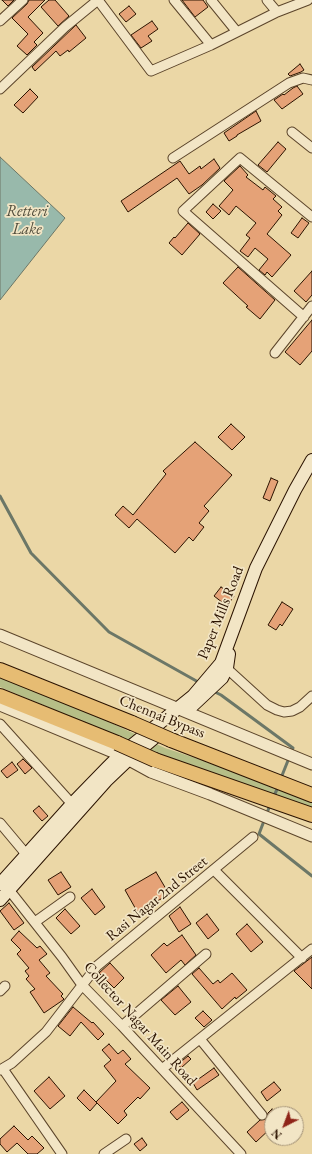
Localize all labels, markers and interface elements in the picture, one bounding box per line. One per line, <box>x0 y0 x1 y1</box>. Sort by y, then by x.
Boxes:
water label: Retteri Lake <box>6 202 48 240</box>
street label: Paper Mills Road <box>194 564 248 662</box>
street label: Chennai Bypass <box>116 692 208 742</box>
street label: Rasi Nagar 2nd Street <box>103 853 211 945</box>
street label: Collector Nagar Main Road <box>80 958 200 1090</box>
north arrow <box>264 1106 304 1146</box>
text: N <box>269 1126 285 1142</box>

